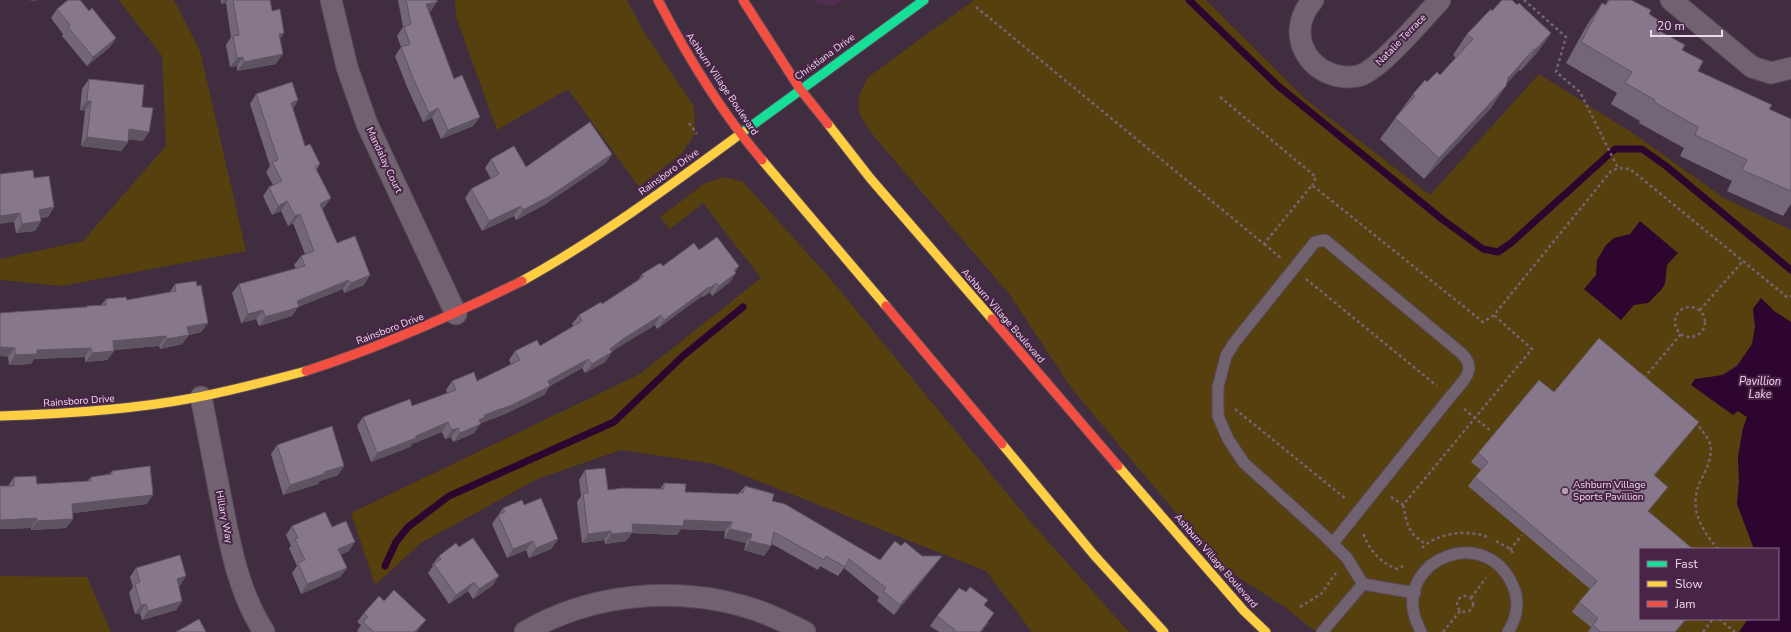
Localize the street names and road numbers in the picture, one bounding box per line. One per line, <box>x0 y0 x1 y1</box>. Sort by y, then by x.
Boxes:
street label: Natalie Terrace <box>1373 11 1429 69</box>
street label: Ashburn Village Boulevard <box>682 30 762 138</box>
street label: Christiana Drive <box>792 30 858 84</box>
street label: Mandalay Court <box>363 125 406 196</box>
street label: Rainsboro Drive <box>636 145 702 199</box>
street label: Ashburn Village Boulevard <box>958 266 1048 366</box>
street label: Rainsboro Drive <box>354 310 426 348</box>
street label: Rainsboro Drive <box>43 392 115 410</box>
street label: Hillary Way <box>212 489 236 545</box>
street label: Ashburn Village Boulevard <box>1171 511 1261 611</box>

